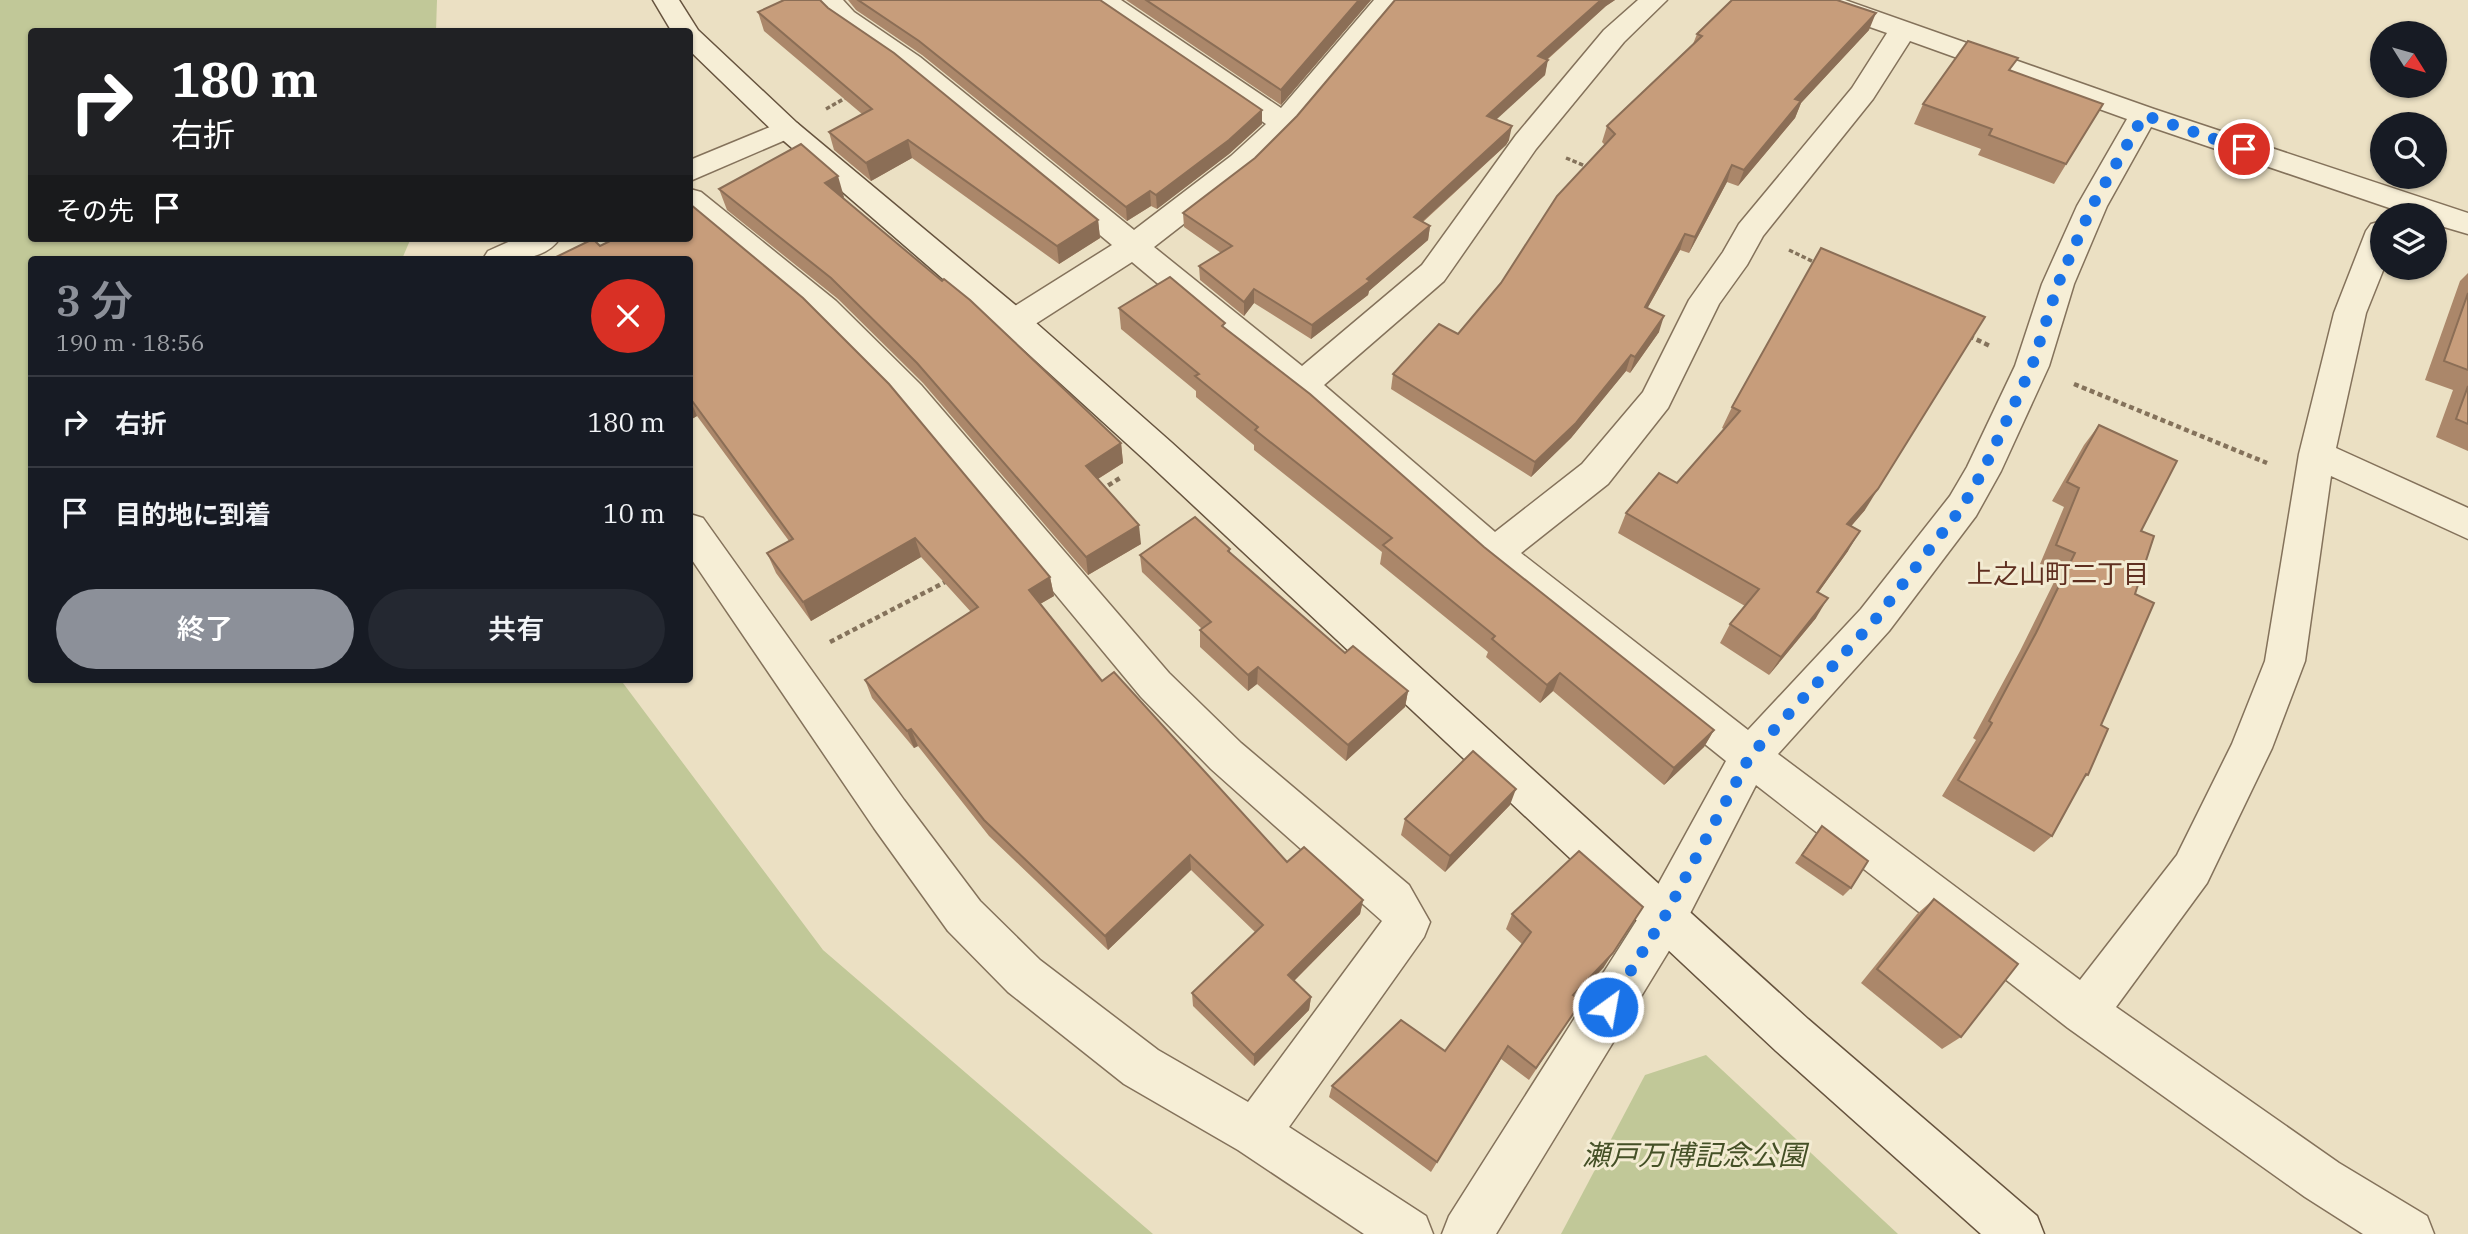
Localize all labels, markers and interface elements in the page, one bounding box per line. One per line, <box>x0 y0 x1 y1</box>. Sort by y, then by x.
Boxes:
north arrow <box>2370 21 2446 98</box>
map controls <box>2370 21 2447 280</box>
text: 180 m <box>171 47 318 110</box>
icon: right <box>56 56 147 147</box>
button: search <box>2370 112 2447 189</box>
text: 右折 <box>171 113 235 155</box>
pin <box>2214 119 2274 179</box>
icon: arrive <box>2225 130 2263 168</box>
icon: arrive <box>148 189 186 227</box>
text: その先 <box>56 193 134 227</box>
button: layers <box>2370 203 2447 280</box>
text: 3 分 <box>56 273 133 328</box>
button: close <box>591 279 665 353</box>
text: 190 m · 18:56 <box>56 327 205 357</box>
icon: right <box>56 403 94 441</box>
text: 180 m <box>587 405 665 439</box>
text: 右折 <box>115 406 167 440</box>
icon: arrive <box>56 494 94 532</box>
text: 10 m <box>603 496 665 530</box>
text: 目的地に到着 <box>115 497 271 531</box>
district label: 上之山町二丁目 <box>1967 556 2149 590</box>
button: 終了 <box>56 589 354 669</box>
button: 共有 <box>368 589 665 669</box>
position arrow <box>1571 970 1645 1044</box>
park label: 瀬戸万博記念公園 <box>1582 1136 1810 1173</box>

